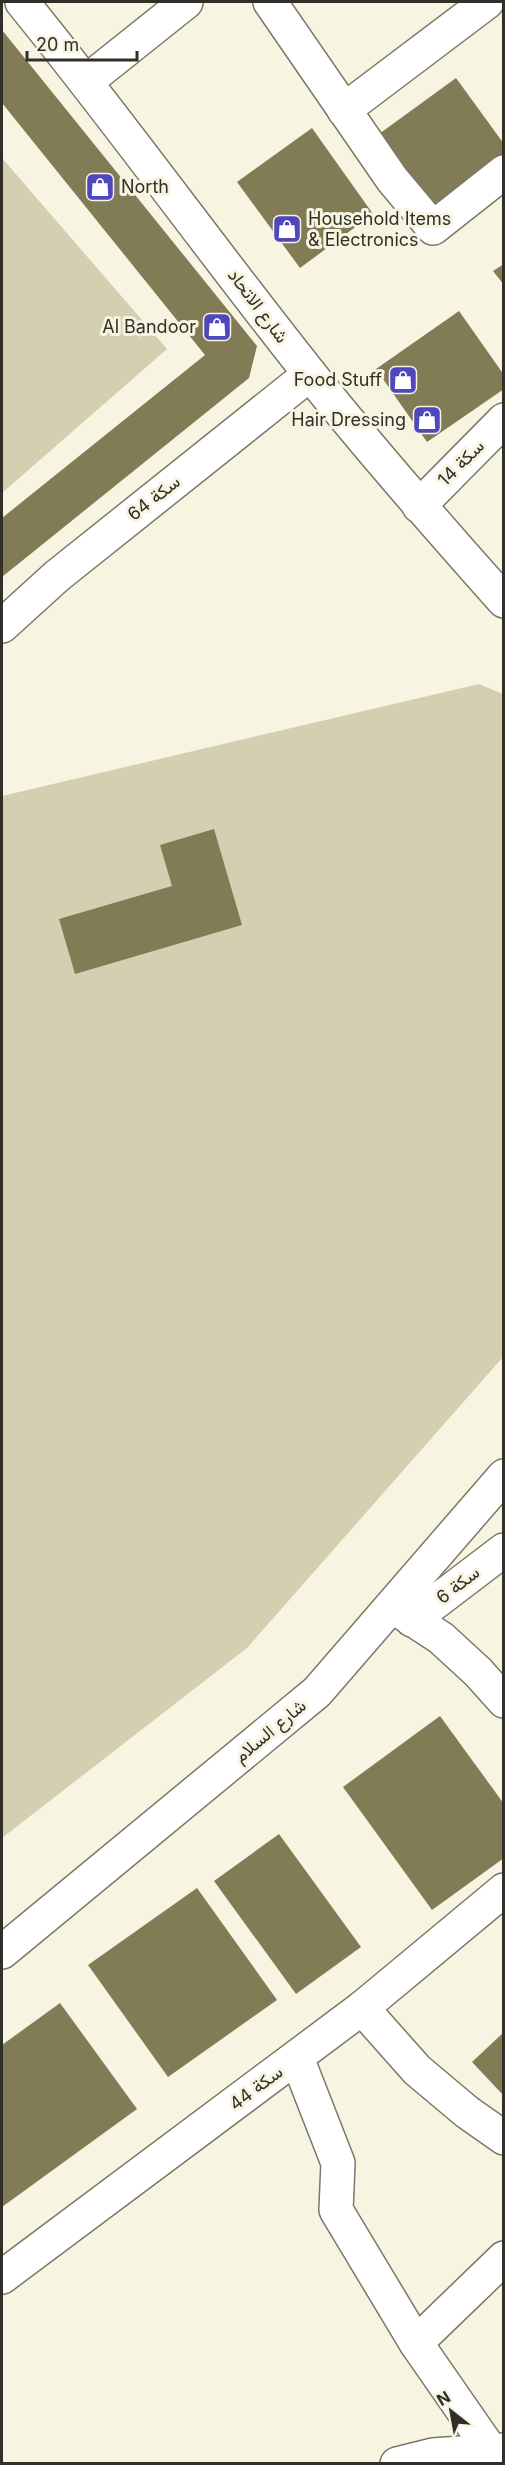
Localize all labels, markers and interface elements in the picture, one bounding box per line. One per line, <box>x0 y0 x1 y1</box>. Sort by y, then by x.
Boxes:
scale bar <box>27 24 136 62</box>
text: 20 m <box>36 34 79 55</box>
shop icon: North <box>84 171 116 203</box>
place label: North <box>121 176 169 197</box>
place label: Household Items & Electronics <box>308 208 451 250</box>
shop icon: Household Items & Electronics <box>271 213 303 245</box>
street label: شارع الاتحاد <box>222 265 293 348</box>
shop icon: Al Bandoor <box>201 311 233 343</box>
place label: Al Bandoor <box>102 316 196 337</box>
shop icon: Food Stuff <box>387 364 419 396</box>
place label: Food Stuff <box>294 369 382 390</box>
shop icon: Hair Dressing <box>411 404 443 436</box>
place label: Hair Dressing <box>291 409 406 430</box>
street label: سكة 14 <box>433 435 488 490</box>
street label: سكة 64 <box>123 471 184 525</box>
street label: سكة 6 <box>432 1561 483 1608</box>
street label: شارع السلام <box>229 1694 311 1768</box>
street label: سكة 44 <box>225 2061 286 2114</box>
north arrow <box>421 2381 481 2441</box>
text: N <box>433 2386 454 2410</box>

